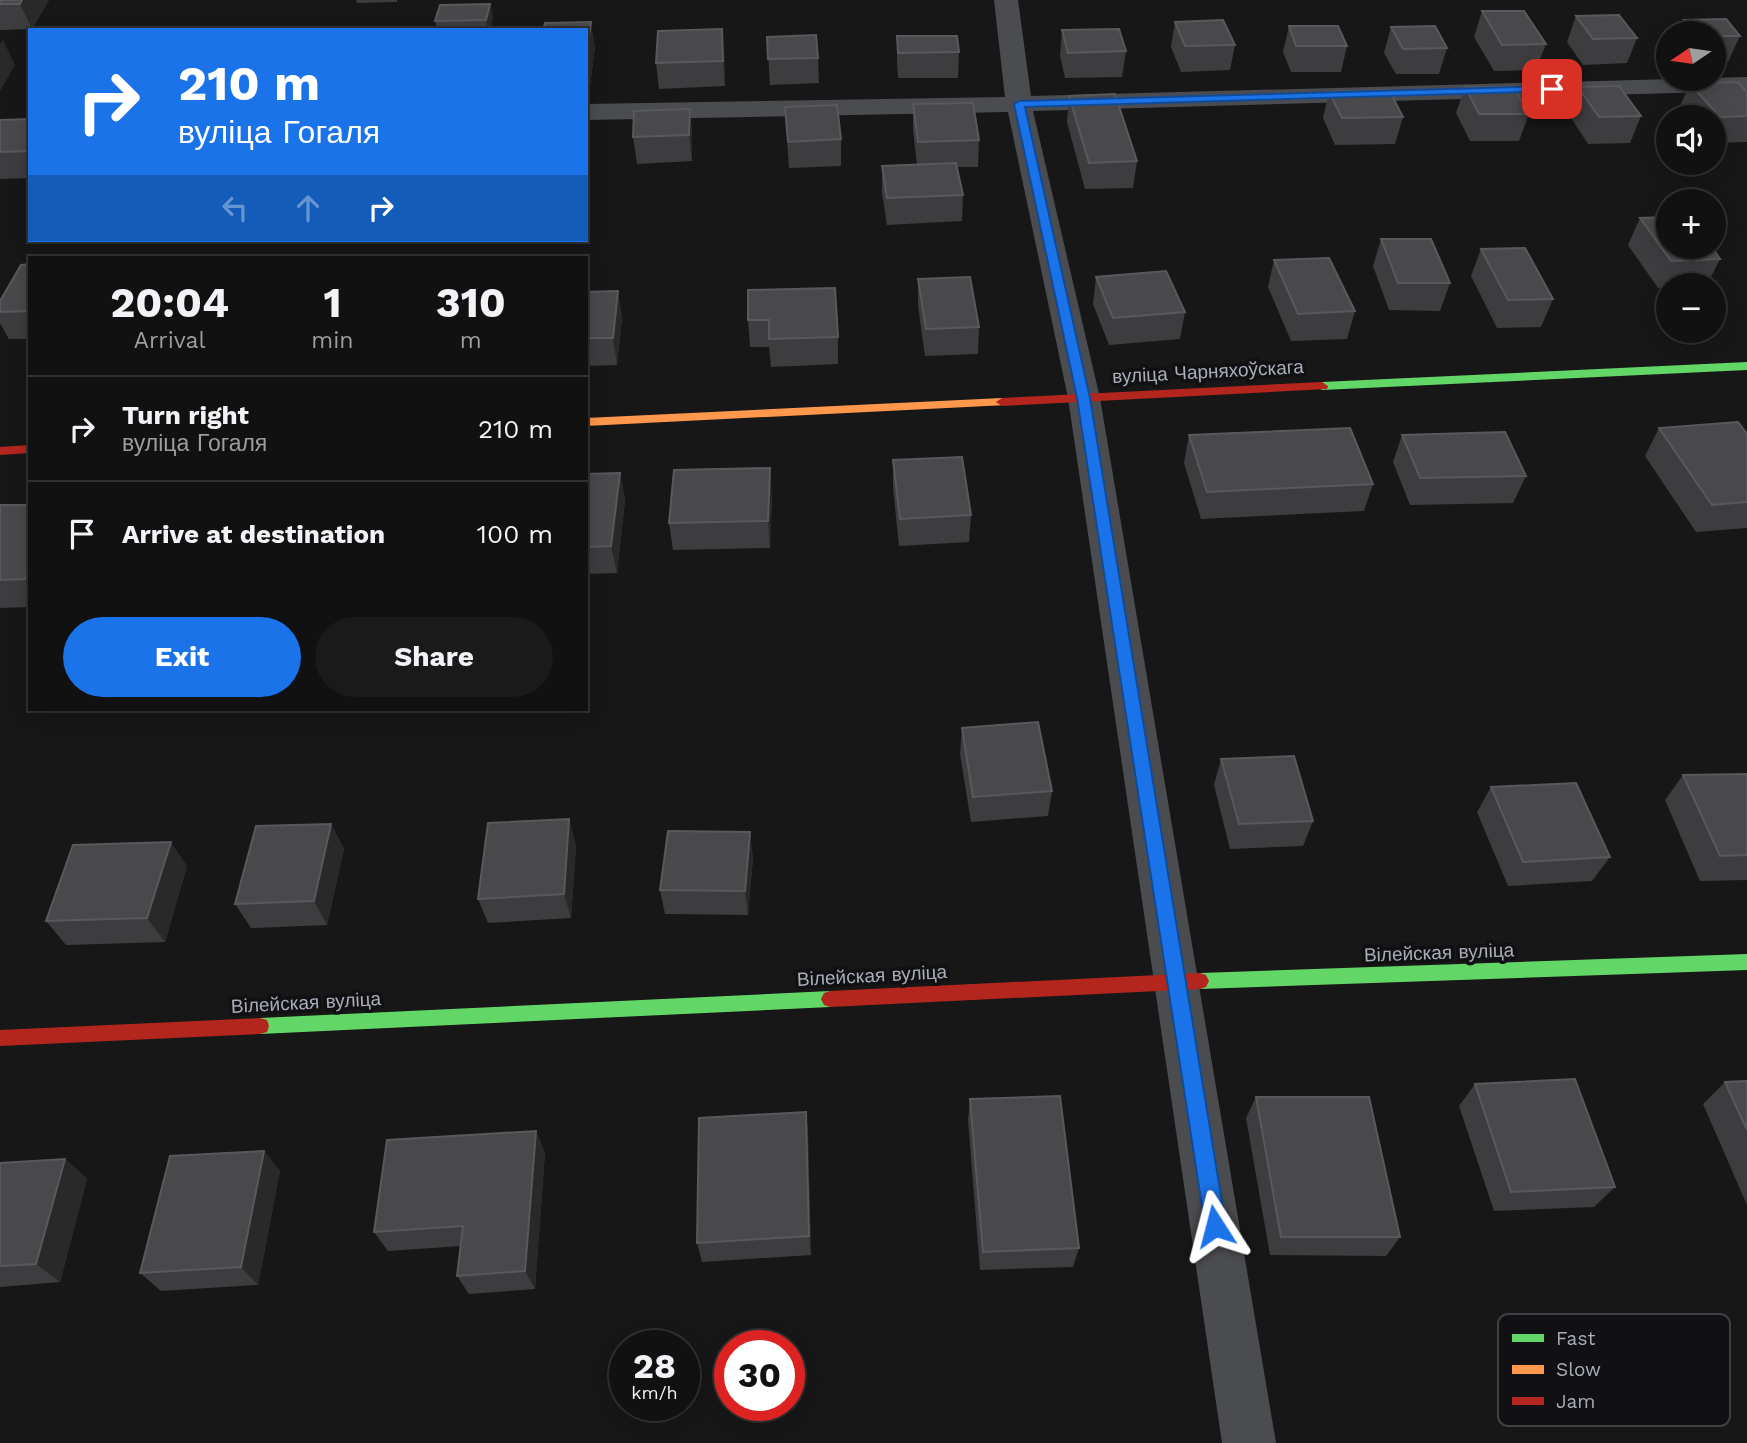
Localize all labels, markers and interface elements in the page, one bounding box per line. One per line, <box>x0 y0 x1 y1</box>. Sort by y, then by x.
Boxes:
north arrow <box>1656 21 1726 91</box>
map controls <box>1656 21 1726 343</box>
text: 210 m <box>178 54 320 112</box>
icon: right <box>63 56 154 147</box>
pin <box>1522 59 1582 119</box>
icon: arrive <box>1533 70 1571 108</box>
button: sound <box>1656 105 1726 175</box>
text: вуліца Гогаля <box>178 113 380 151</box>
icon: left <box>216 189 254 227</box>
icon: ahead <box>289 189 327 227</box>
icon: right <box>362 189 400 227</box>
button: + <box>1656 189 1726 259</box>
button: − <box>1656 273 1726 343</box>
text: 20:04 <box>110 278 229 327</box>
text: 1 <box>323 278 341 327</box>
text: 310 <box>436 278 506 327</box>
text: Arrival <box>134 327 206 354</box>
text: min <box>311 327 354 354</box>
text: m <box>460 327 482 354</box>
street label: вуліца Чарняхоўскага <box>1112 355 1305 388</box>
text: Turn right <box>122 400 249 430</box>
icon: right <box>63 410 101 448</box>
text: 210 m <box>478 414 553 444</box>
text: вуліца Гогаля <box>122 430 267 457</box>
icon: arrive <box>63 515 101 553</box>
text: Arrive at destination <box>122 519 385 549</box>
text: 100 m <box>477 519 553 549</box>
button: Exit <box>63 617 301 697</box>
button: Share <box>315 617 553 697</box>
street label: Вілейская вуліца <box>1364 938 1515 967</box>
street label: Вілейская вуліца <box>796 960 948 991</box>
street label: Вілейская вуліца <box>230 987 382 1018</box>
position arrow <box>1178 1189 1252 1263</box>
legend <box>1498 1314 1730 1426</box>
text: Fast <box>1556 1327 1595 1350</box>
speed limit sign: 30 <box>714 1330 805 1421</box>
text: 28 <box>633 1345 676 1387</box>
text: Slow <box>1556 1358 1601 1381</box>
text: km/h <box>631 1382 678 1403</box>
text: Jam <box>1556 1390 1595 1413</box>

